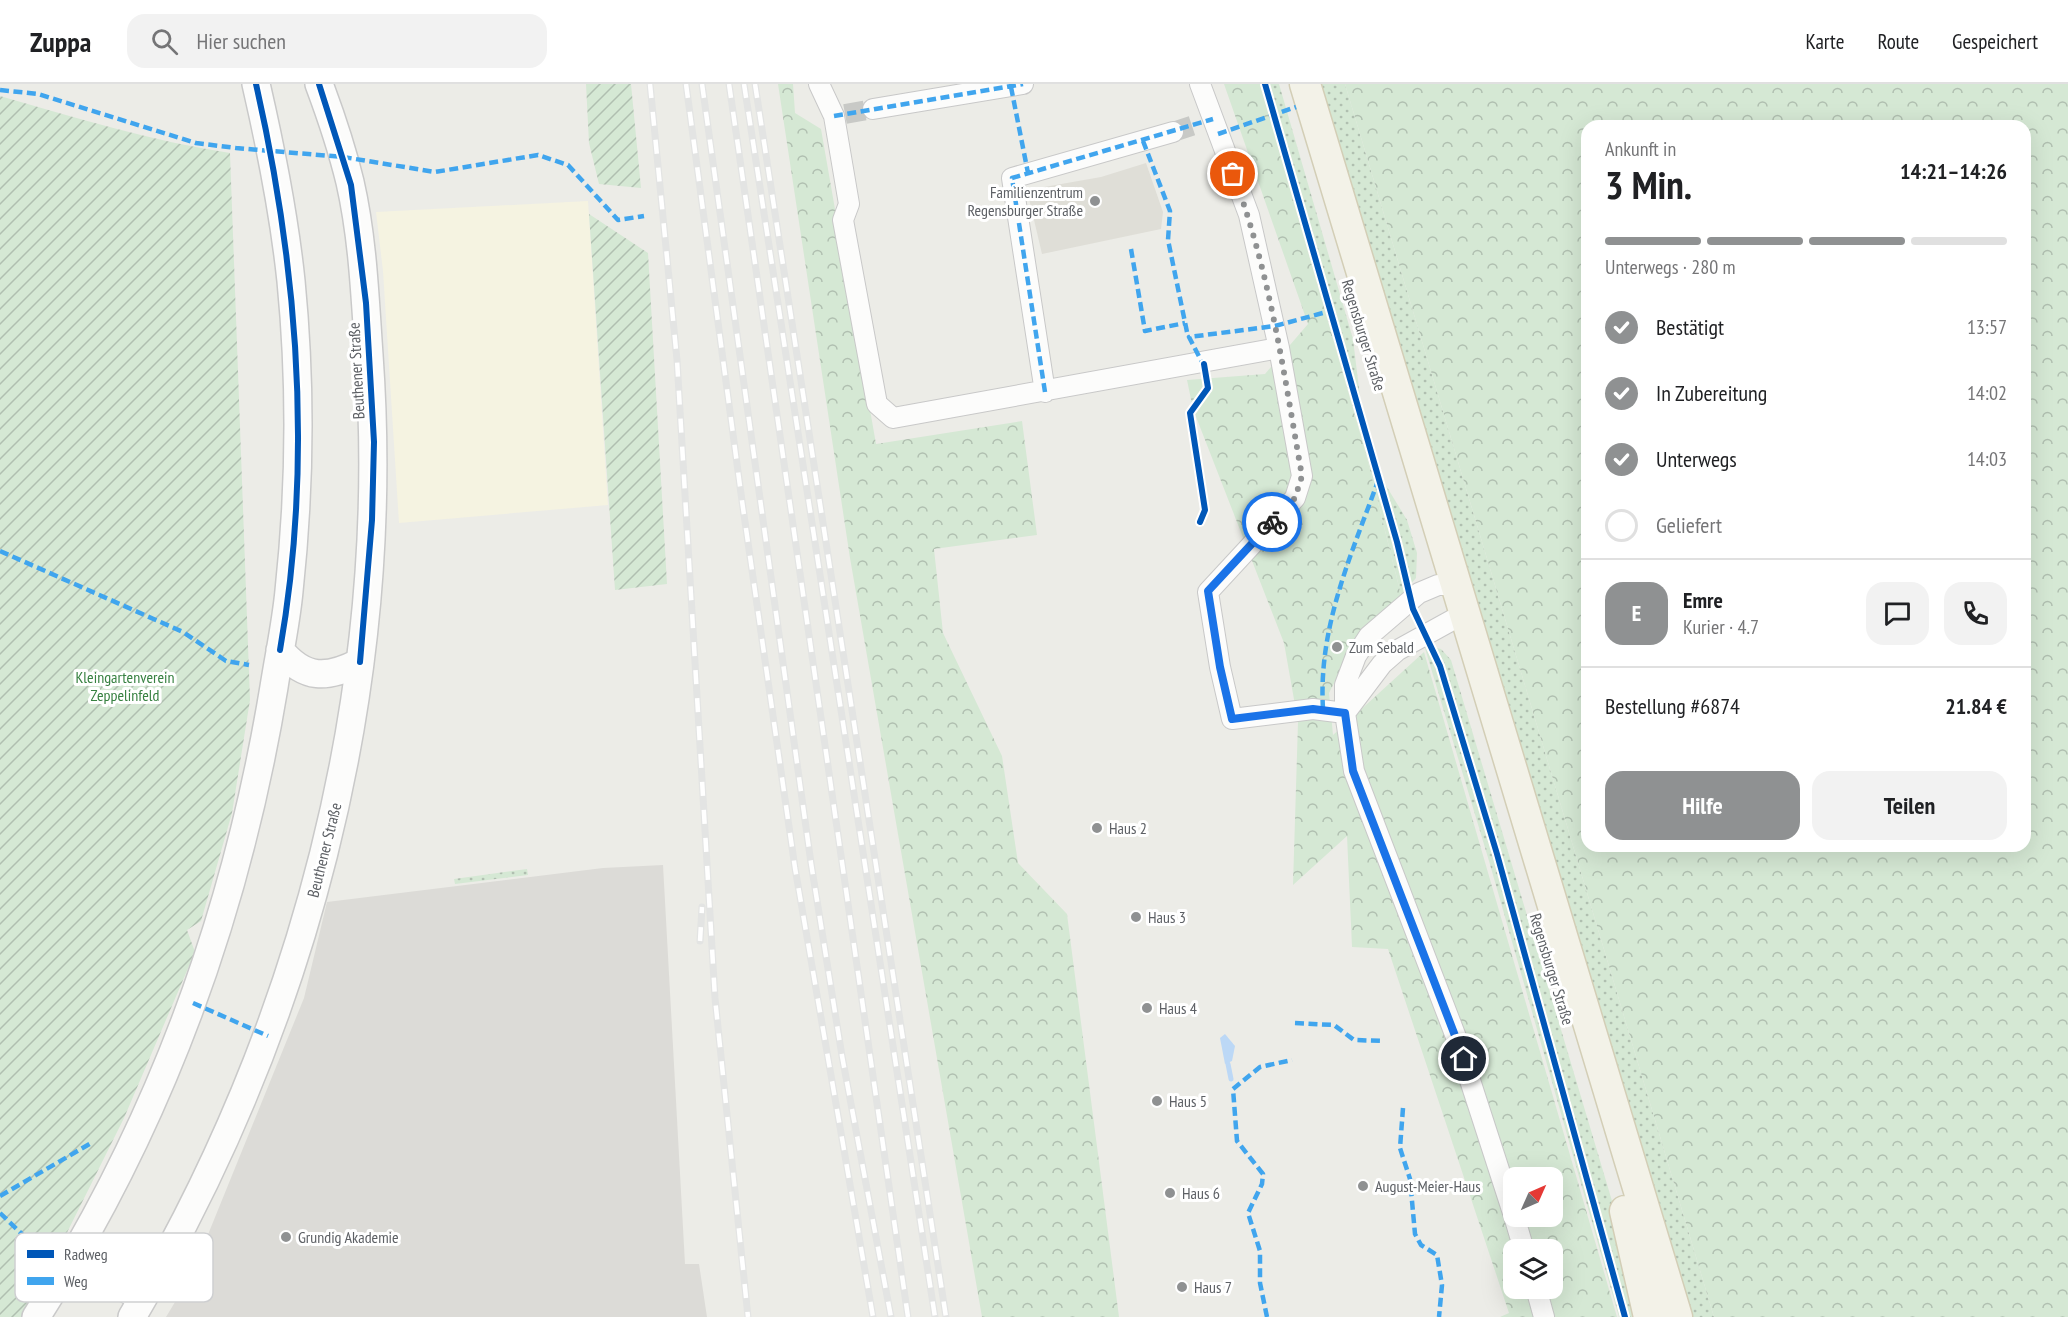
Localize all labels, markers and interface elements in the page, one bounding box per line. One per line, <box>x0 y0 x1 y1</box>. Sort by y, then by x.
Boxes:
search box <box>127 14 547 68</box>
text: Zuppa <box>30 23 91 60</box>
icon: search <box>148 25 181 58</box>
text: Hier suchen <box>196 27 286 55</box>
text: Karte <box>1806 28 1844 55</box>
text: Route <box>1877 28 1919 55</box>
text: Gespeichert <box>1952 28 2038 55</box>
text: Ankunft in <box>1605 136 1676 162</box>
pin <box>1207 148 1258 199</box>
icon: bag <box>1216 157 1249 190</box>
text: 14:21–14:26 <box>1900 157 2007 185</box>
text: 3 Min. <box>1605 159 1692 210</box>
place label: Familienzentrum Regensburger Straße <box>967 182 1083 220</box>
marker: Familienzentrum Regensburger Straße <box>1088 194 1102 208</box>
text: Unterwegs · 280 m <box>1605 254 1735 280</box>
street label: Regensburger Straße <box>1338 277 1390 393</box>
icon: check <box>1605 311 1638 344</box>
text: Bestätigt <box>1656 313 1724 341</box>
text: 13:57 <box>1967 314 2007 340</box>
street label: Beuthener Straße <box>343 322 369 420</box>
icon: check <box>1605 377 1638 410</box>
text: In Zubereitung <box>1656 379 1767 407</box>
text: 14:02 <box>1967 380 2007 406</box>
icon: check <box>1605 443 1638 476</box>
text: Unterwegs <box>1656 445 1737 473</box>
text: 14:03 <box>1967 446 2007 472</box>
courier <box>1242 492 1302 552</box>
icon: bike <box>1256 506 1289 539</box>
text: Geliefert <box>1656 511 1722 539</box>
button: chat <box>1866 582 1929 645</box>
button: phone <box>1944 582 2007 645</box>
text: Emre <box>1683 586 1723 614</box>
text: E <box>1632 599 1641 627</box>
text: Kurier · 4.7 <box>1683 614 1759 640</box>
place label: Zum Sebald <box>1349 637 1414 657</box>
marker: Zum Sebald <box>1330 640 1344 654</box>
park label: Kleingartenverein Zeppelinfeld <box>75 667 175 705</box>
text: Bestellung #6874 <box>1605 692 1740 720</box>
text: 21.84 € <box>1945 692 2007 720</box>
button: Hilfe <box>1605 771 1800 840</box>
button: Teilen <box>1812 771 2007 840</box>
street label: Beuthener Straße <box>303 801 345 899</box>
place label: Haus 2 <box>1109 818 1147 838</box>
marker: Haus 2 <box>1090 821 1104 835</box>
place label: Haus 3 <box>1148 907 1186 927</box>
marker: Haus 3 <box>1129 910 1143 924</box>
street label: Regensburger Straße <box>1526 911 1578 1027</box>
place label: Haus 4 <box>1159 998 1197 1018</box>
marker: Haus 4 <box>1140 1001 1154 1015</box>
pin <box>1438 1033 1489 1084</box>
icon: home <box>1447 1042 1480 1075</box>
place label: Haus 5 <box>1169 1091 1207 1111</box>
marker: Haus 5 <box>1150 1094 1164 1108</box>
north arrow <box>1503 1167 1563 1227</box>
map controls <box>1503 1167 1563 1299</box>
place label: August-Meier-Haus <box>1375 1176 1481 1196</box>
marker: August-Meier-Haus <box>1356 1179 1370 1193</box>
place label: Haus 6 <box>1182 1183 1220 1203</box>
marker: Haus 6 <box>1163 1186 1177 1200</box>
place label: Grundig Akademie <box>298 1227 399 1247</box>
marker: Grundig Akademie <box>279 1230 293 1244</box>
legend <box>15 1233 213 1302</box>
button: layers <box>1503 1239 1563 1299</box>
text: Radweg <box>64 1244 108 1264</box>
text: Weg <box>64 1271 88 1291</box>
place label: Haus 7 <box>1194 1277 1232 1297</box>
marker: Haus 7 <box>1175 1280 1189 1294</box>

